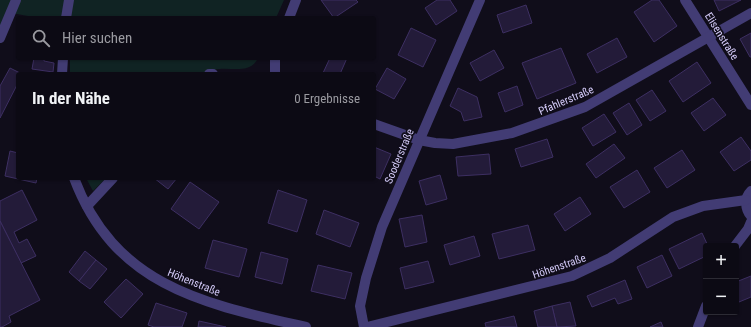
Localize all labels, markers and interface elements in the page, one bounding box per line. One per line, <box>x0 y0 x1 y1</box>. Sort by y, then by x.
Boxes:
street label: Elisenstraße <box>702 10 741 62</box>
search box <box>16 16 376 60</box>
icon: search <box>30 27 52 49</box>
text: Hier suchen <box>62 29 132 47</box>
street label: Pfahlerstraße <box>537 83 596 118</box>
text: In der Nähe <box>32 88 110 108</box>
text: 0 Ergebnisse <box>294 91 360 106</box>
street label: Sooderstraße <box>382 127 417 186</box>
map controls <box>703 243 739 315</box>
button: + <box>703 243 739 279</box>
street label: Höhenstraße <box>531 251 588 282</box>
street label: Höhenstraße <box>166 266 222 299</box>
button: − <box>703 279 739 315</box>

